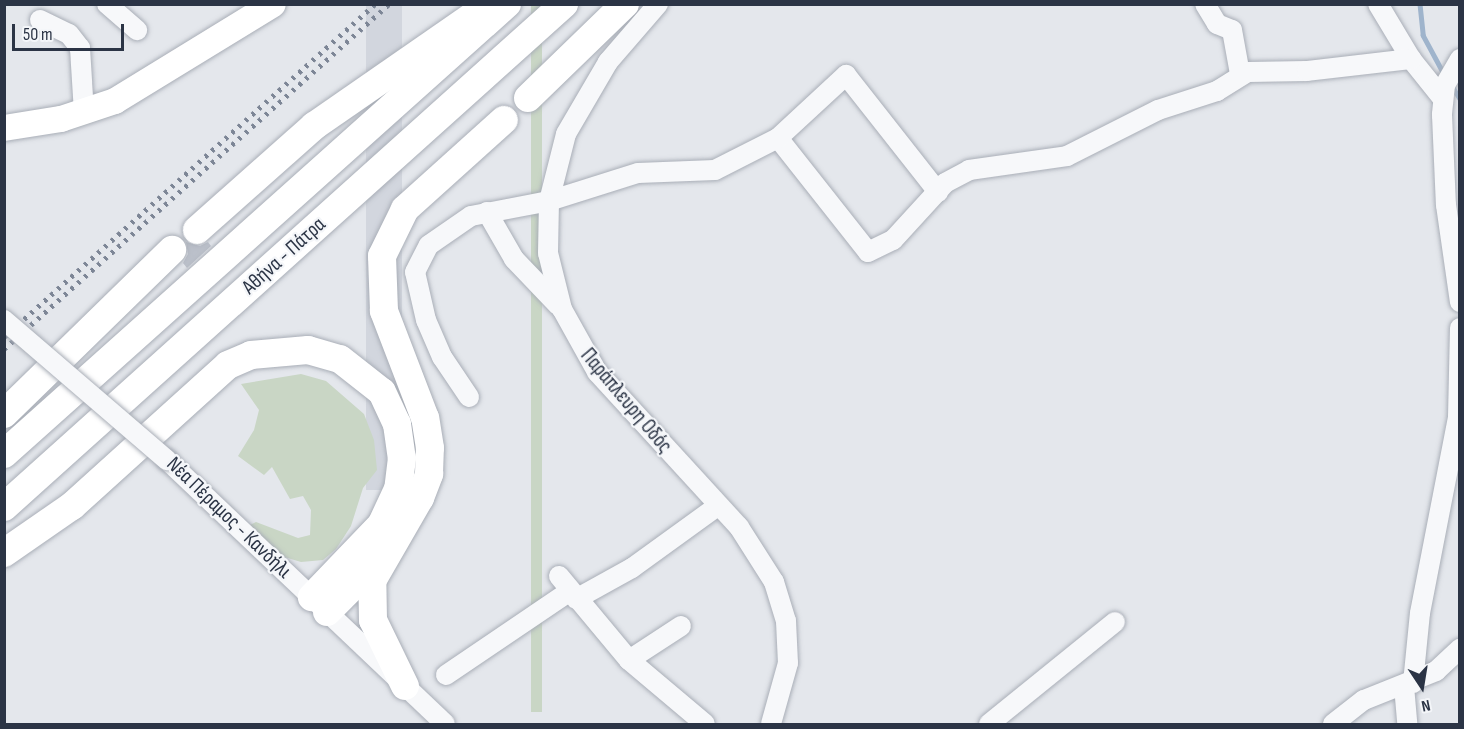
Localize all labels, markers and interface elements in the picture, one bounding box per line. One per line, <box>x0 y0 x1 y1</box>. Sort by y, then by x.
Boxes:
scale bar <box>15 12 128 50</box>
text: 50 m <box>23 24 53 45</box>
street label: Αθήνα - Πάτρα <box>237 212 331 300</box>
street label: Παράπλευρη Οδός <box>575 344 677 458</box>
street label: Νέα Πέραμος - Κανδήλι <box>161 452 297 584</box>
north arrow <box>1392 657 1452 717</box>
text: N <box>1420 695 1432 715</box>

